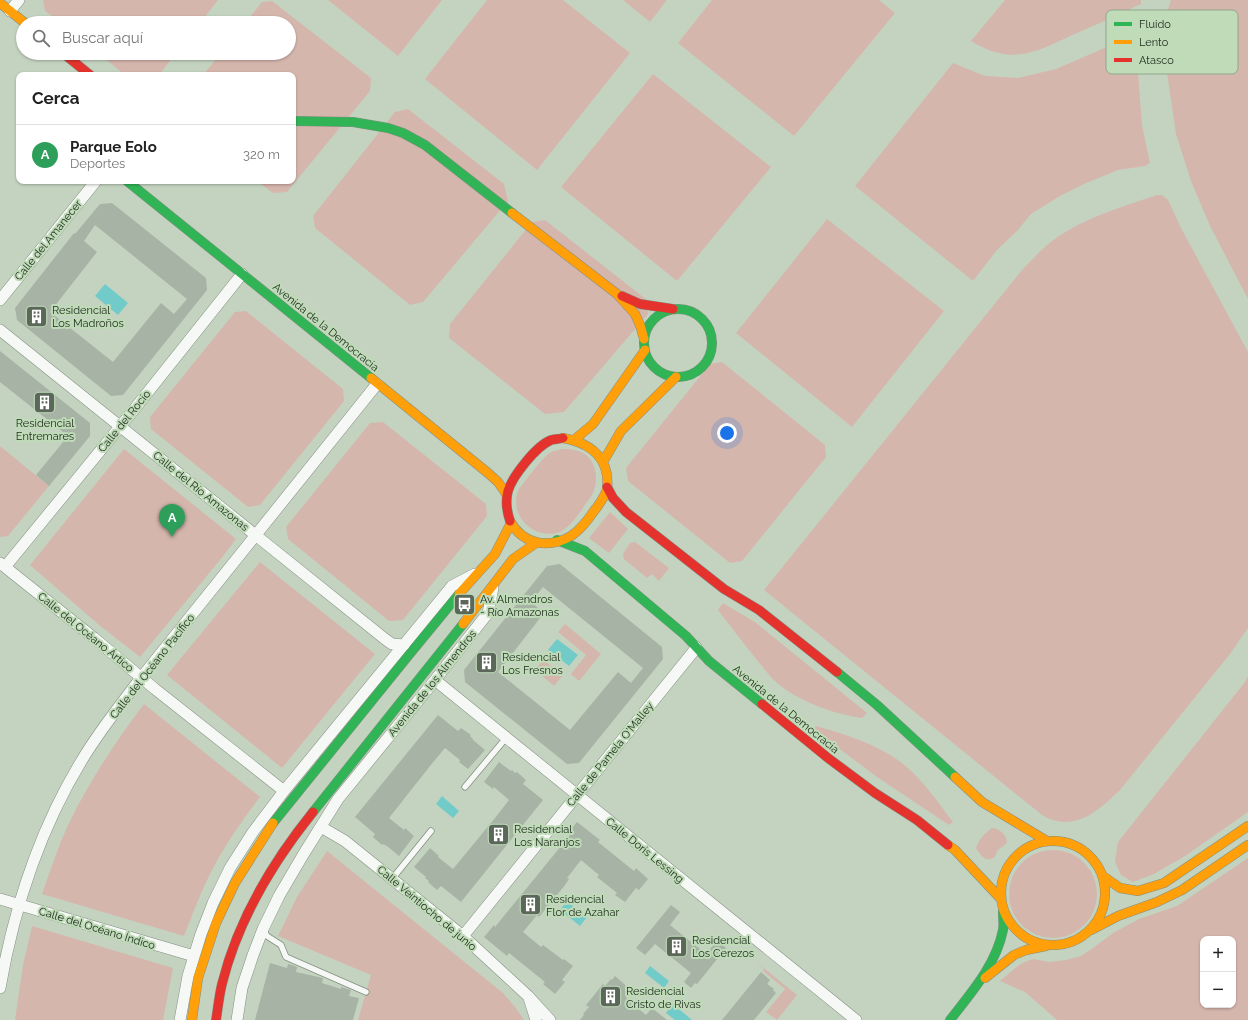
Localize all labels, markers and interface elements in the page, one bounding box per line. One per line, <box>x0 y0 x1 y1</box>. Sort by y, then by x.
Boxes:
legend <box>1106 10 1238 74</box>
search box <box>16 16 296 60</box>
text: Fluido <box>1139 18 1171 31</box>
icon: search <box>30 27 52 49</box>
text: Buscar aquí <box>62 29 143 47</box>
text: Lento <box>1139 36 1169 49</box>
text: Atasco <box>1139 54 1174 67</box>
text: Cerca <box>32 88 80 108</box>
text: Parque Eolo <box>70 138 157 156</box>
text: A <box>41 147 49 162</box>
text: 320 m <box>243 147 280 162</box>
text: Deportes <box>70 156 125 171</box>
street label: Calle del Amanecer <box>12 197 85 283</box>
street label: Avenida de la Democracia <box>270 281 381 374</box>
building icon: Residencial Los Madroños <box>23 303 49 329</box>
place label: Residencial Los Madroños <box>52 304 124 330</box>
street label: Calle del Rocío <box>95 387 154 455</box>
building icon: Residencial Entremares <box>32 390 58 416</box>
place label: Residencial Entremares <box>16 417 74 443</box>
your location <box>717 423 737 443</box>
street label: Calle del Río Amazonas <box>150 448 252 534</box>
pin: A <box>159 504 185 537</box>
street label: Calle del Océano Ártico <box>35 589 137 675</box>
bus stop icon: Av. Almendros - Río Amazonas <box>451 592 477 618</box>
place label: Av. Almendros - Río Amazonas <box>480 593 559 619</box>
street label: Calle del Océano Pacífico <box>107 611 198 721</box>
street label: Avenida de los Almendros <box>386 628 479 739</box>
building icon: Residencial Los Fresnos <box>474 650 500 676</box>
place label: Residencial Los Fresnos <box>502 651 563 677</box>
street label: Avenida de la Democracia <box>730 663 841 756</box>
street label: Calle de Pamela O'Malley <box>564 700 656 809</box>
street label: Calle Doris Lessing <box>603 815 686 886</box>
building icon: Residencial Los Naranjos <box>485 822 511 848</box>
place label: Residencial Los Naranjos <box>514 823 580 849</box>
street label: Calle Veintiocho de junio <box>375 863 479 954</box>
building icon: Residencial Flor de Azahar <box>518 892 544 918</box>
place label: Residencial Flor de Azahar <box>546 893 619 919</box>
street label: Calle del Océano Índico <box>37 904 157 953</box>
building icon: Residencial Los Cerezos <box>664 933 690 959</box>
place label: Residencial Los Cerezos <box>692 934 754 960</box>
map controls <box>1200 936 1236 1008</box>
button: + <box>1200 936 1236 972</box>
button: − <box>1200 972 1236 1008</box>
building icon: Residencial Cristo de Rivas <box>598 984 624 1010</box>
place label: Residencial Cristo de Rivas <box>626 985 701 1011</box>

